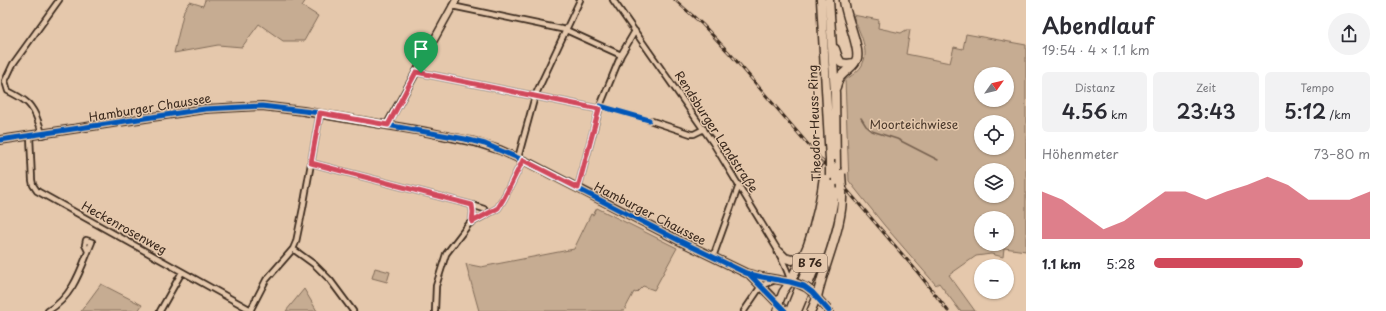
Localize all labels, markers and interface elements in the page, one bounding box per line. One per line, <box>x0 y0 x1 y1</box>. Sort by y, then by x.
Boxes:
text: Abendlauf <box>1042 8 1154 41</box>
button: share <box>1328 13 1370 55</box>
pin <box>404 32 438 73</box>
icon: arrive <box>410 38 432 60</box>
text: 19:54 · 4 × 1.1 km <box>1042 40 1150 59</box>
street label: Theodor-Heuss-Ring <box>803 64 825 182</box>
street label: Rendsburger Landstraße <box>671 67 763 196</box>
north arrow <box>974 67 1014 107</box>
map controls <box>974 67 1014 299</box>
text: Distanz <box>1074 79 1115 96</box>
text: Zeit <box>1196 79 1216 96</box>
text: Tempo <box>1301 79 1334 96</box>
street label: Hamburger Chaussee <box>87 88 213 126</box>
text: 4.56 <box>1062 96 1108 126</box>
text: 23:43 <box>1176 96 1236 126</box>
text: 5:12 <box>1284 96 1326 126</box>
text: km <box>1108 106 1128 123</box>
text: /km <box>1326 106 1351 123</box>
park label: Moorteichwiese <box>870 115 959 133</box>
button: locate <box>974 115 1014 155</box>
text: Höhenmeter <box>1042 144 1119 163</box>
text: 73–80 m <box>1313 144 1370 163</box>
button: layers <box>974 163 1014 203</box>
street label: Hamburger Chaussee <box>591 177 710 249</box>
street label: Heckenrosenweg <box>78 196 171 258</box>
button: + <box>974 211 1014 251</box>
road number: B 76 <box>793 254 827 272</box>
text: 1.1 km <box>1042 254 1081 273</box>
text: 5:28 <box>1106 254 1135 273</box>
button: − <box>974 259 1014 299</box>

